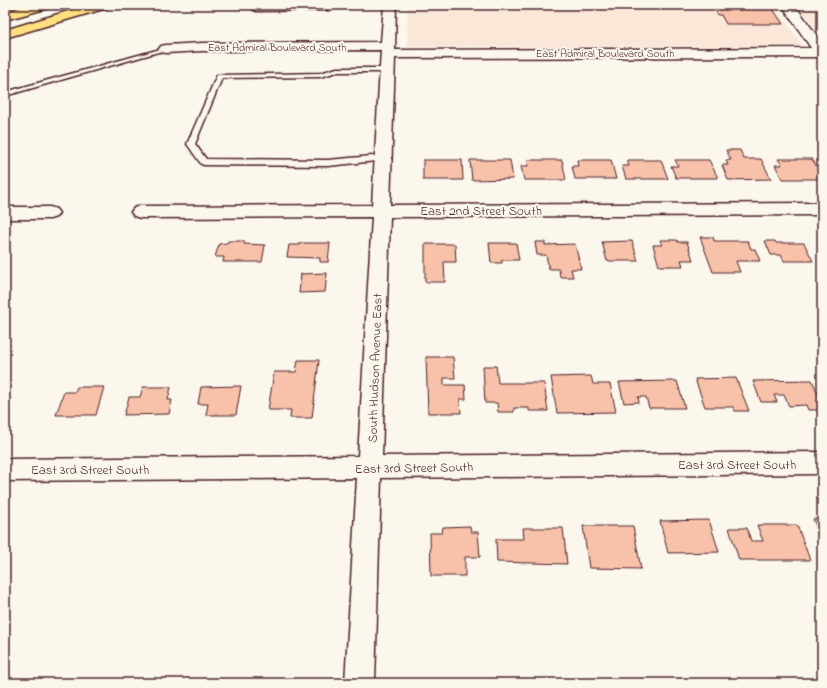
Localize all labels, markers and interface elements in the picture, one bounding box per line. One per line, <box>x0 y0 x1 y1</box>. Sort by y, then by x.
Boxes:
street label: East Admiral Boulevard South <box>208 40 346 56</box>
street label: East Admiral Boulevard South <box>536 46 674 62</box>
street label: East 2nd Street South <box>420 202 542 221</box>
street label: South Hudson Avenue East <box>363 292 388 443</box>
street label: East 3rd Street South <box>678 456 796 475</box>
street label: East 3rd Street South <box>355 458 473 479</box>
street label: East 3rd Street South <box>31 461 149 480</box>

